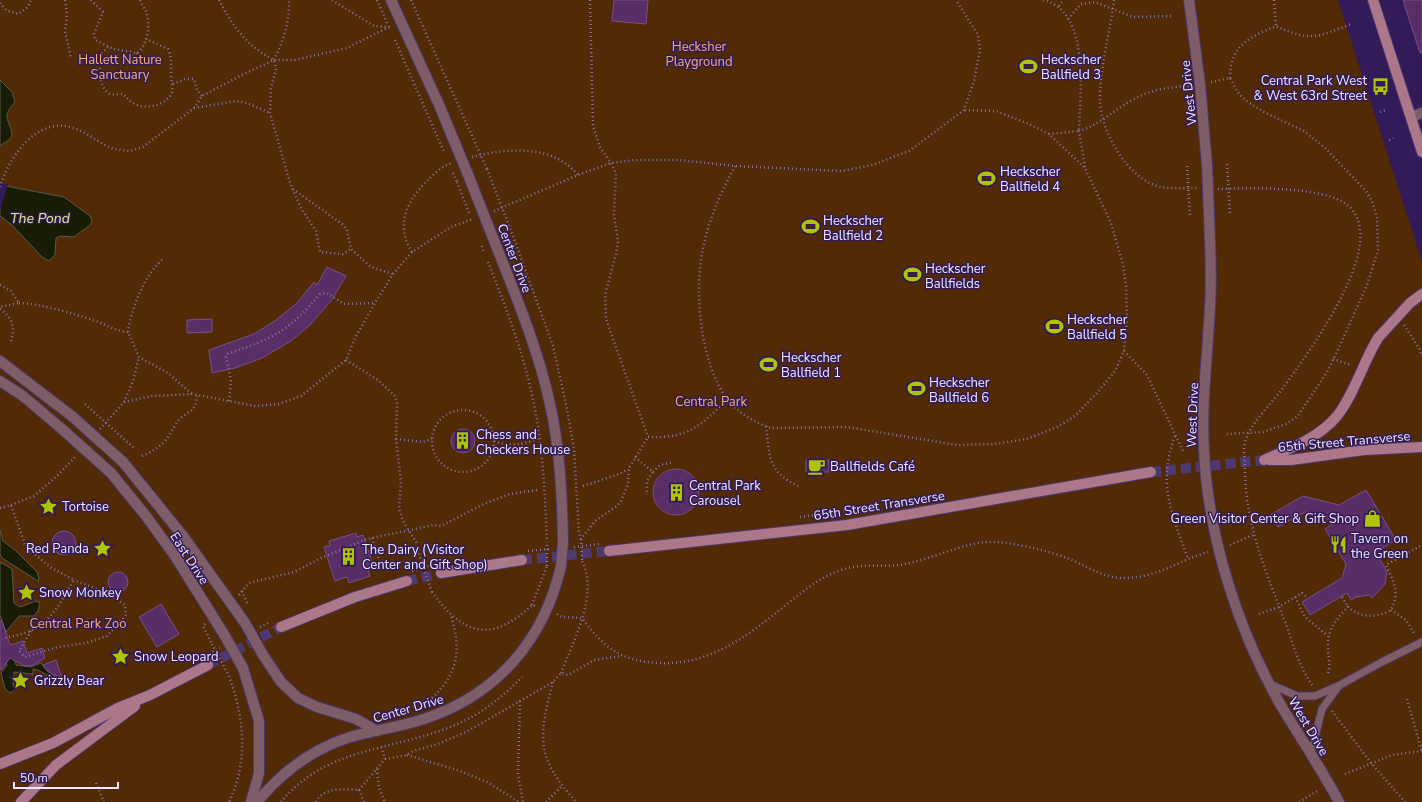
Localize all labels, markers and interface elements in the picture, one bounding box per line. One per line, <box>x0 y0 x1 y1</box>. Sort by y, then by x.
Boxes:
park label: Hecksher Playground <box>665 38 733 71</box>
park label: Hallett Nature Sanctuary <box>78 51 162 84</box>
place label: Heckscher Ballfield 3 <box>1041 51 1102 84</box>
sports icon: Heckscher Ballfield 3 <box>1018 56 1038 76</box>
street label: West Drive <box>1177 59 1201 126</box>
place label: Central Park West & West 63rd Street <box>1254 72 1367 105</box>
bus stop icon: Central Park West & West 63rd Street <box>1370 77 1390 97</box>
place label: Heckscher Ballfield 4 <box>1000 163 1061 196</box>
sports icon: Heckscher Ballfield 4 <box>977 168 997 188</box>
water label: The Pond <box>10 209 71 228</box>
place label: Heckscher Ballfield 2 <box>823 212 884 245</box>
sports icon: Heckscher Ballfield 2 <box>800 217 820 237</box>
street label: Center Drive <box>493 221 536 296</box>
place label: Heckscher Ballfields <box>925 260 986 293</box>
sports icon: Heckscher Ballfields <box>902 265 922 285</box>
place label: Heckscher Ballfield 5 <box>1067 311 1128 344</box>
sports icon: Heckscher Ballfield 5 <box>1044 316 1064 336</box>
place label: Heckscher Ballfield 1 <box>781 349 842 382</box>
sports icon: Heckscher Ballfield 1 <box>758 354 778 374</box>
place label: Heckscher Ballfield 6 <box>929 374 990 407</box>
sports icon: Heckscher Ballfield 6 <box>906 379 926 399</box>
street label: West Drive <box>1183 382 1203 448</box>
park label: Central Park <box>675 393 747 411</box>
place label: Chess and Checkers House <box>476 426 570 459</box>
street label: 65th Street Transverse <box>1277 427 1411 457</box>
building icon: Chess and Checkers House <box>453 431 473 451</box>
cafe icon: Ballfields Café <box>807 456 827 476</box>
place label: Ballfields Café <box>830 458 915 476</box>
place label: Central Park Carousel <box>689 477 761 510</box>
building icon: Central Park Carousel <box>666 482 686 502</box>
street label: 65th Street Transverse <box>812 487 946 525</box>
place icon: Tortoise <box>39 496 59 516</box>
place label: Tortoise <box>62 498 109 516</box>
shop icon: Green Visitor Center & Gift Shop <box>1362 508 1382 528</box>
place label: Green Visitor Center & Gift Shop <box>1171 510 1359 528</box>
street label: East Drive <box>165 529 213 588</box>
place label: Tavern on the Green <box>1351 530 1408 563</box>
restaurant icon: Tavern on the Green <box>1328 535 1348 555</box>
place icon: Red Panda <box>92 538 112 558</box>
place label: Red Panda <box>26 540 89 558</box>
place label: The Dairy (Visitor Center and Gift Shop) <box>362 541 488 574</box>
building icon: The Dairy (Visitor Center and Gift Shop) <box>339 546 359 566</box>
place icon: Snow Monkey <box>16 582 36 602</box>
place label: Snow Monkey <box>39 584 122 602</box>
park label: Central Park Zoo <box>29 615 127 633</box>
place icon: Snow Leopard <box>111 646 131 666</box>
place label: Snow Leopard <box>134 648 219 666</box>
place icon: Grizzly Bear <box>11 670 31 690</box>
place label: Grizzly Bear <box>34 672 104 690</box>
street label: Center Drive <box>371 690 446 728</box>
street label: West Drive <box>1284 694 1333 759</box>
scale bar <box>14 764 118 790</box>
text: 50 m <box>20 770 48 786</box>

